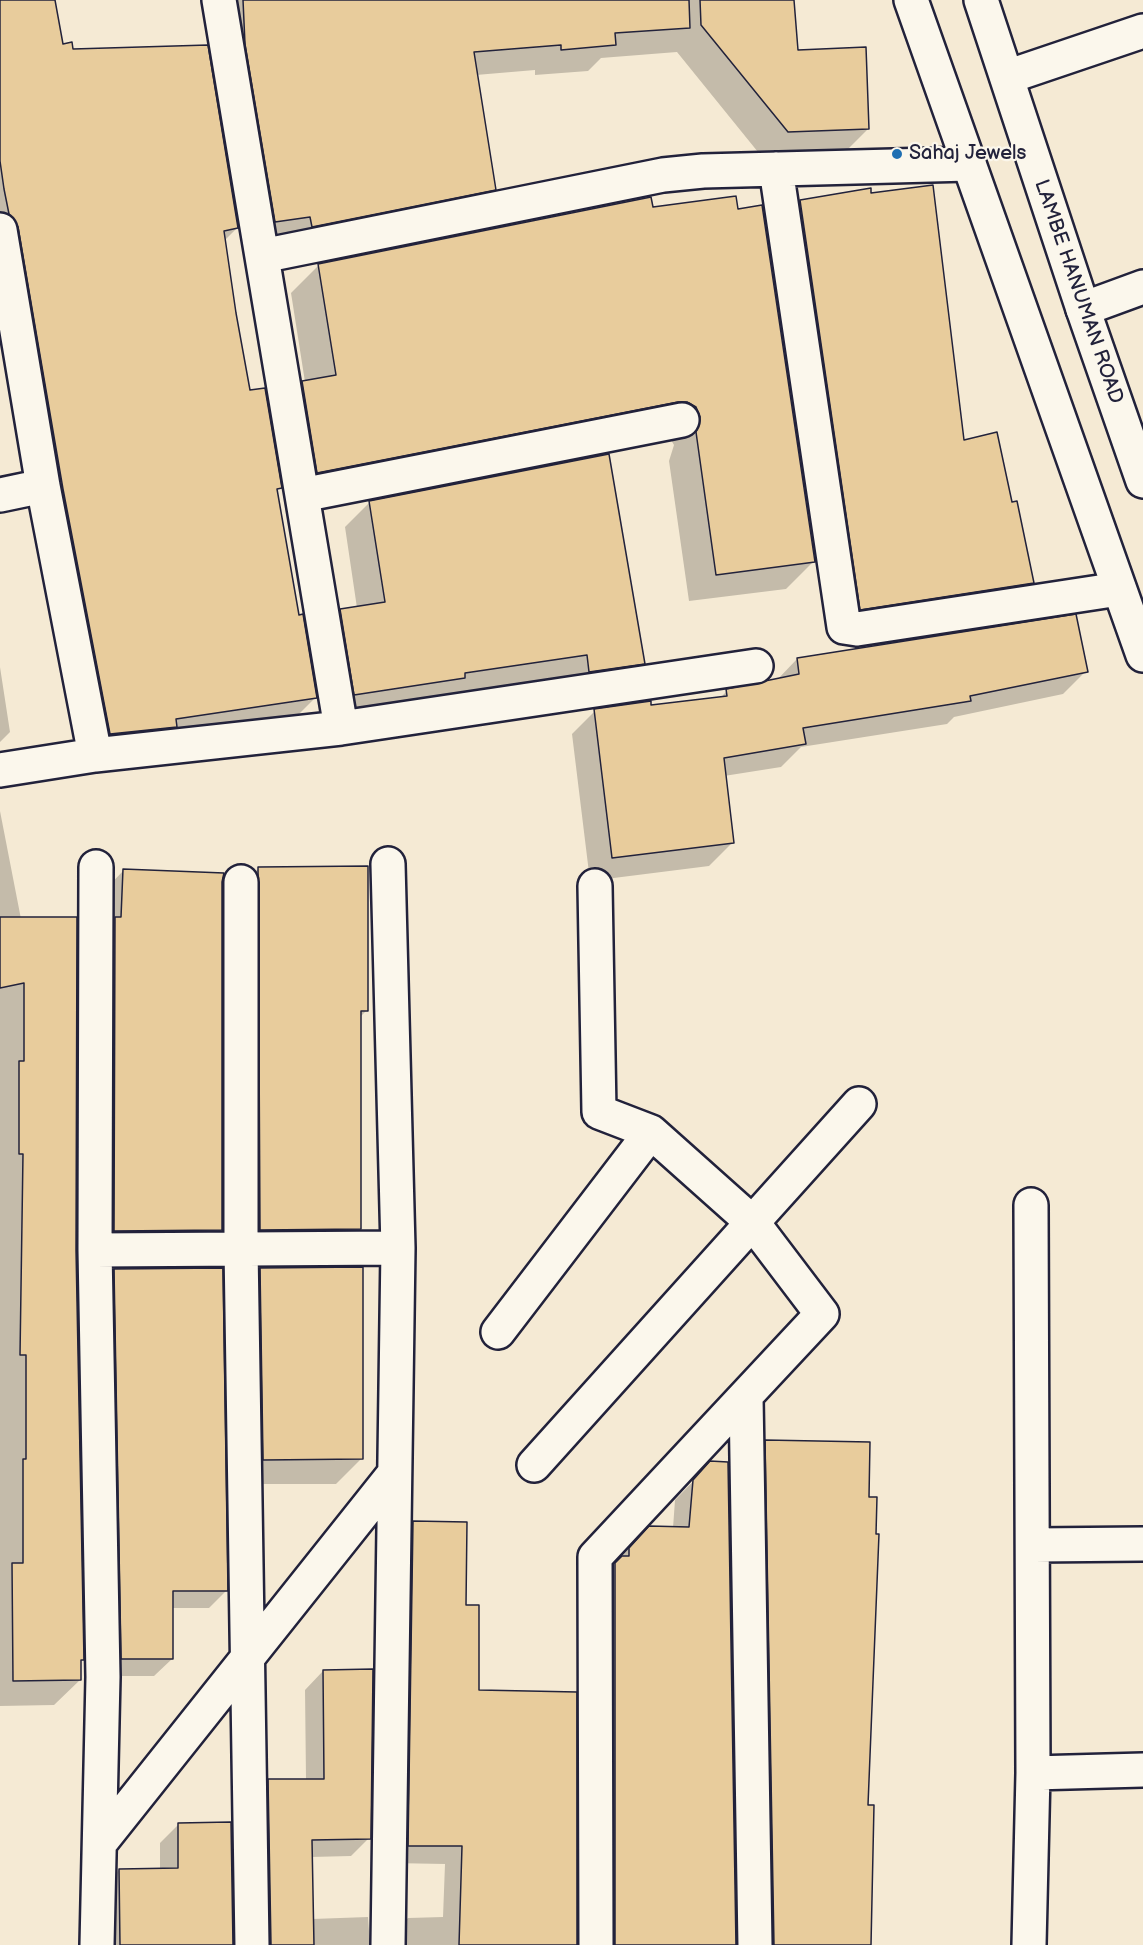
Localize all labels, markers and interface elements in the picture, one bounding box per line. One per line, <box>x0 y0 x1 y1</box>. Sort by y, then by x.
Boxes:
place label: Sahaj Jewels <box>909 142 1026 166</box>
marker: Sahaj Jewels <box>890 147 904 161</box>
street label: LAMBE HANUMAN ROAD <box>1028 177 1128 407</box>

